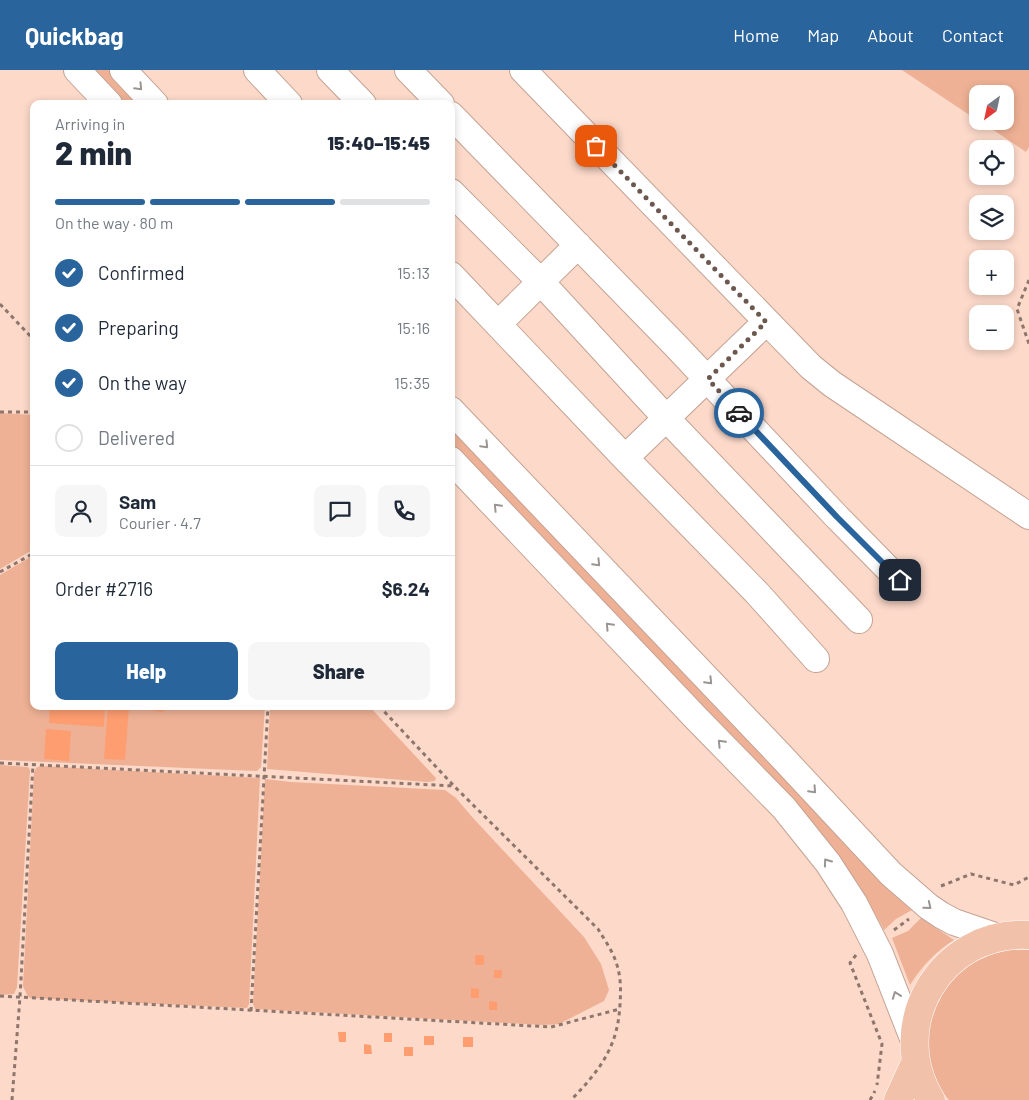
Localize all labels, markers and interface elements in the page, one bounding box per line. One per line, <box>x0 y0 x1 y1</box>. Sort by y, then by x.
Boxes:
text: Quickbag <box>25 21 124 50</box>
text: Home <box>733 24 779 46</box>
text: Map <box>807 24 839 46</box>
text: About <box>867 24 914 46</box>
text: Contact <box>942 24 1004 46</box>
one-way arrow <box>133 81 142 90</box>
north arrow <box>969 85 1014 130</box>
map controls <box>969 85 1014 350</box>
text: Arriving in <box>55 114 125 133</box>
pin <box>575 125 617 167</box>
text: 15:40–15:45 <box>327 131 430 154</box>
icon: bag <box>582 132 610 160</box>
text: 2 min <box>55 133 132 171</box>
button: locate <box>969 140 1014 185</box>
button: layers <box>969 195 1014 240</box>
text: On the way · 80 m <box>55 213 173 232</box>
button: + <box>969 250 1014 295</box>
icon: check <box>55 259 83 287</box>
text: Confirmed <box>98 261 185 284</box>
text: 15:13 <box>397 263 430 282</box>
button: − <box>969 305 1014 350</box>
icon: check <box>55 314 83 342</box>
text: Preparing <box>98 316 179 339</box>
text: 15:16 <box>397 318 430 337</box>
icon: check <box>55 369 83 397</box>
text: On the way <box>98 371 187 394</box>
text: 15:35 <box>394 373 430 392</box>
courier <box>714 388 764 438</box>
icon: car <box>725 399 753 427</box>
text: Delivered <box>98 426 175 449</box>
one-way arrow <box>479 439 488 448</box>
button: person <box>55 485 107 537</box>
button: chat <box>314 485 366 537</box>
button: phone <box>378 485 430 537</box>
text: Sam <box>119 490 156 513</box>
one-way arrow <box>494 504 503 513</box>
text: Courier · 4.7 <box>119 513 201 532</box>
one-way arrow <box>591 557 600 566</box>
pin <box>879 559 921 601</box>
icon: home <box>886 566 914 594</box>
text: Order #2716 <box>55 577 153 600</box>
text: $6.24 <box>382 577 430 600</box>
one-way arrow <box>606 622 615 631</box>
button: Help <box>55 642 238 700</box>
button: Share <box>248 642 430 700</box>
one-way arrow <box>703 675 712 684</box>
one-way arrow <box>718 740 727 749</box>
one-way arrow <box>807 784 816 793</box>
one-way arrow <box>824 858 833 868</box>
one-way arrow <box>922 901 931 909</box>
one-way arrow <box>892 992 902 1000</box>

